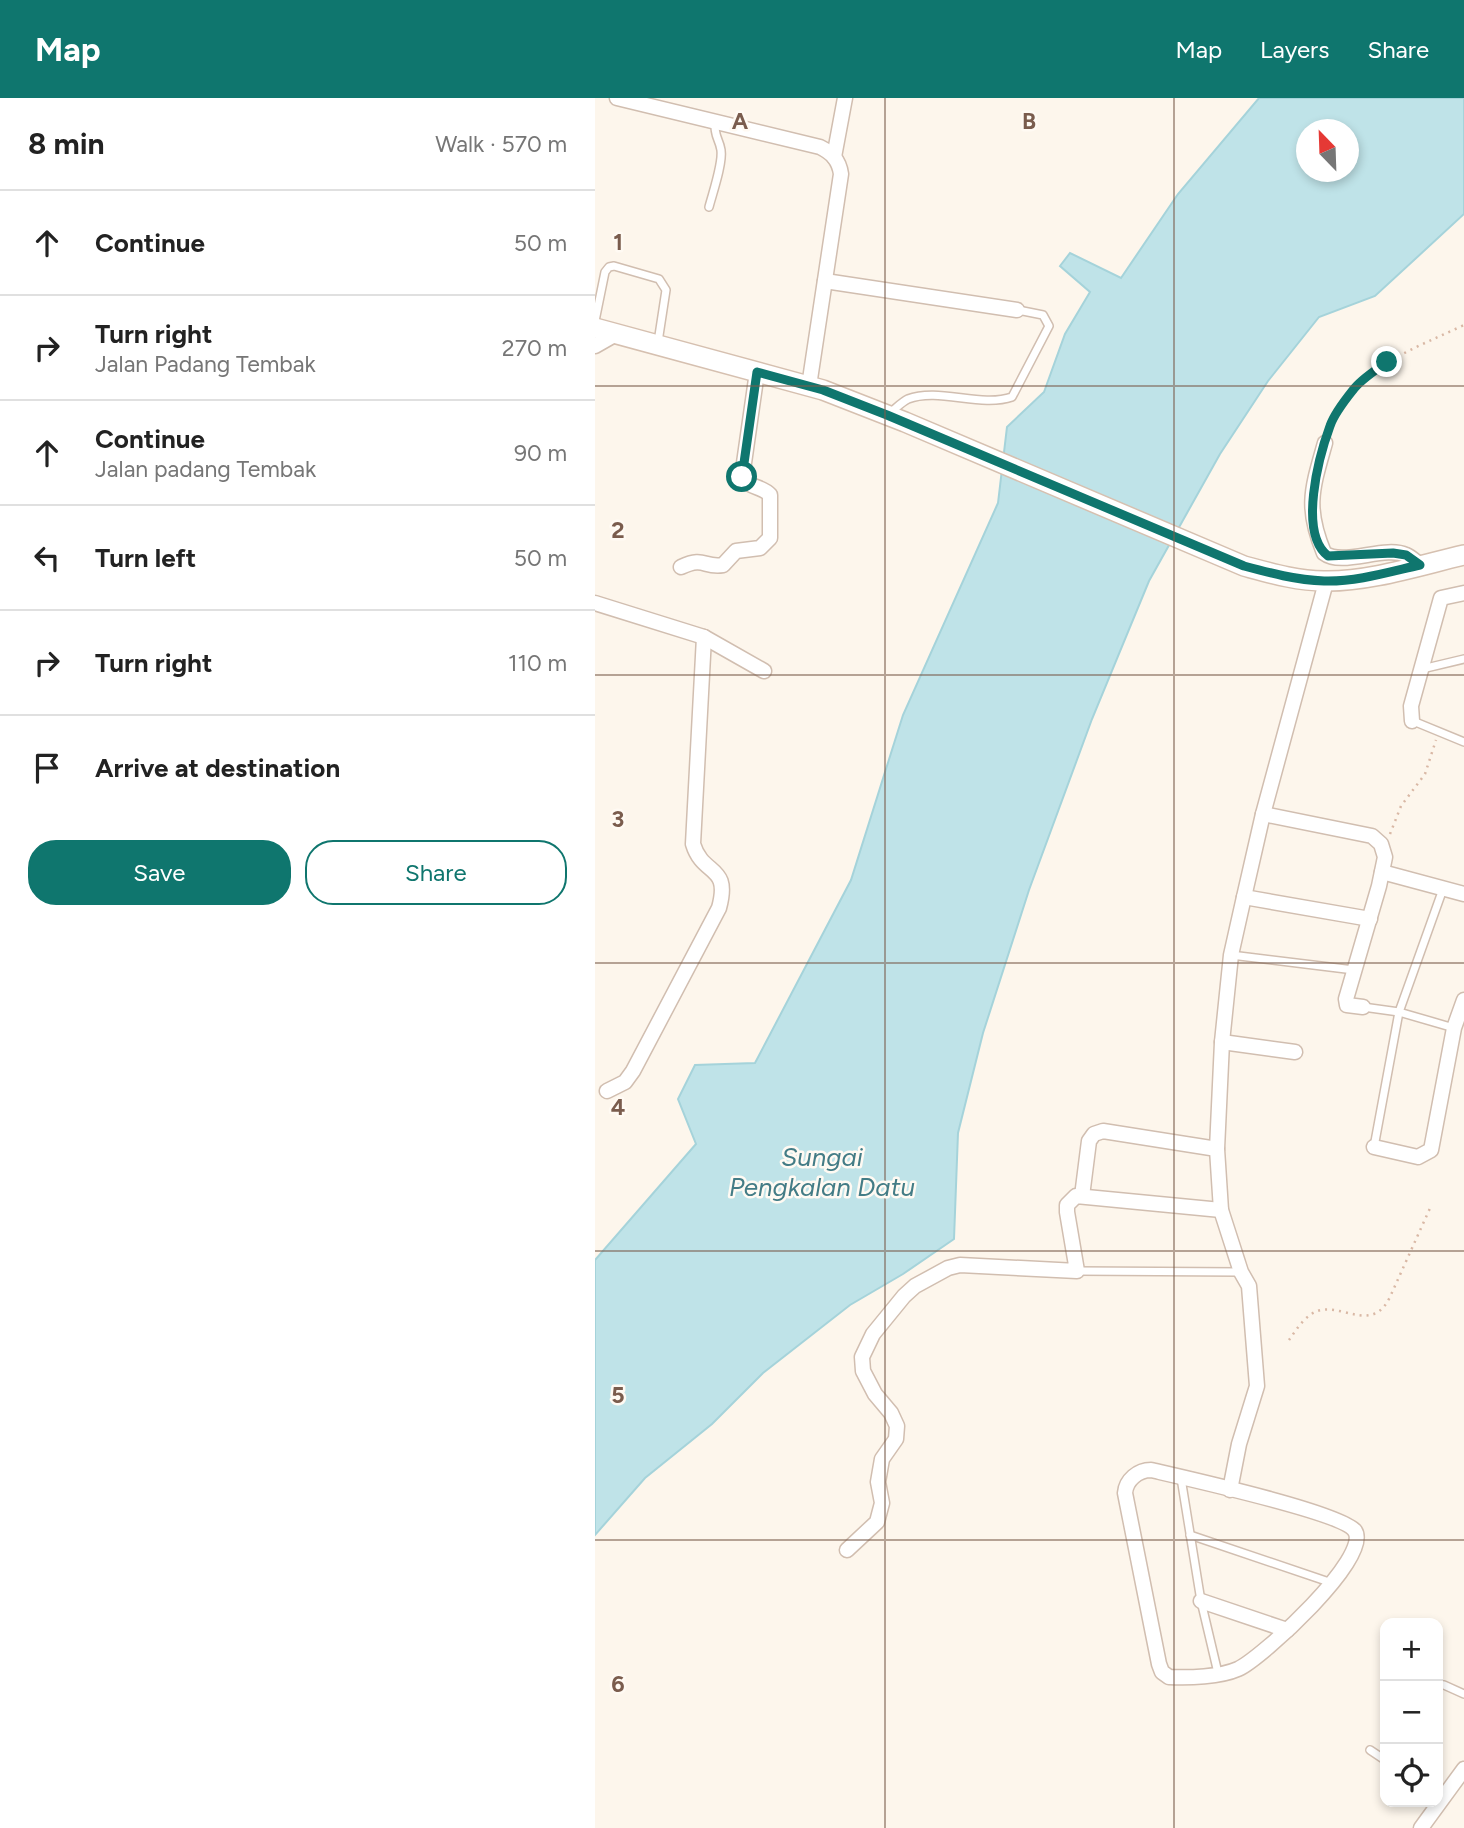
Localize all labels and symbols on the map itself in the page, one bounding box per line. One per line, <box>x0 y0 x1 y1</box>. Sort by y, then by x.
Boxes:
text: A <box>732 107 749 135</box>
text: B <box>1022 107 1036 135</box>
north arrow <box>1296 119 1359 182</box>
text: 1 <box>613 228 623 256</box>
route end <box>1371 346 1402 377</box>
route start <box>726 461 757 492</box>
text: 2 <box>611 516 625 544</box>
text: 3 <box>612 805 624 833</box>
text: 4 <box>611 1093 625 1121</box>
water label: Sungai Pengkalan Datu <box>729 1141 915 1203</box>
text: 5 <box>611 1381 625 1409</box>
text: 6 <box>611 1670 625 1698</box>

